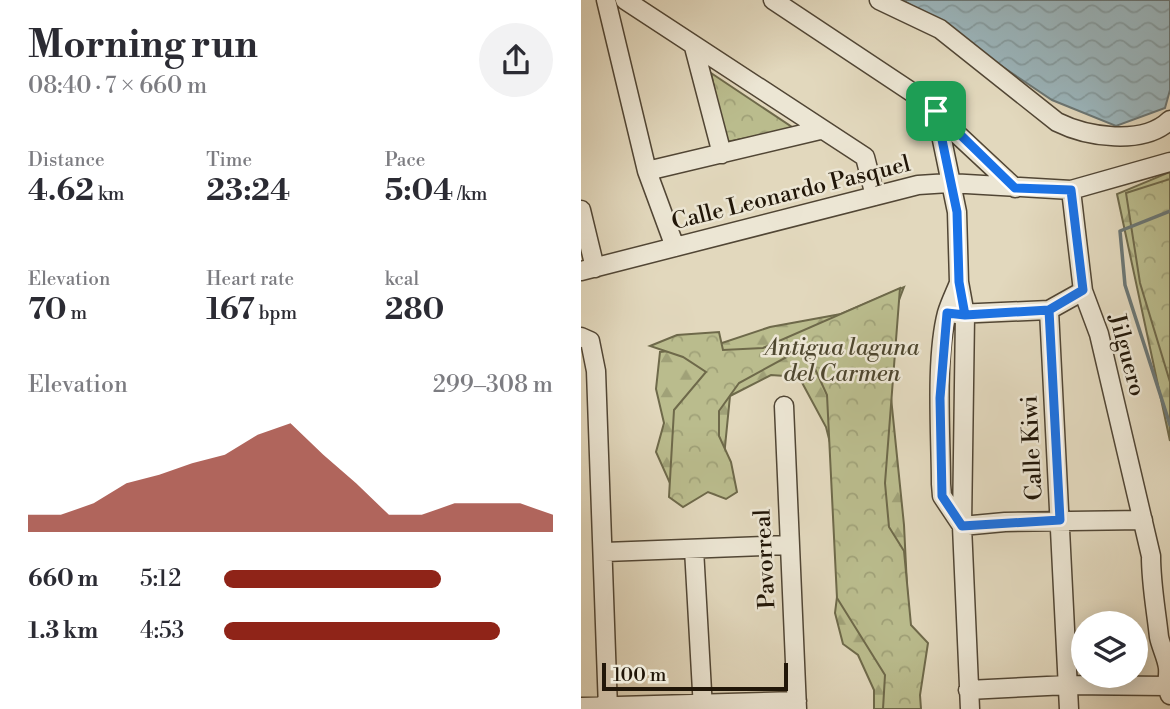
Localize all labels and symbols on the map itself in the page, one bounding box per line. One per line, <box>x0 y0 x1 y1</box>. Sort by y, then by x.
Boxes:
pin <box>906 81 966 141</box>
street label: Calle Leonardo Pasquel <box>669 150 913 236</box>
street label: Jilguero <box>1102 310 1151 399</box>
park label: Antigua laguna del Carmen <box>762 334 919 388</box>
street label: Calle Kiwi <box>1015 395 1049 501</box>
street label: Pavorreal <box>748 508 782 610</box>
scale bar <box>602 660 787 692</box>

